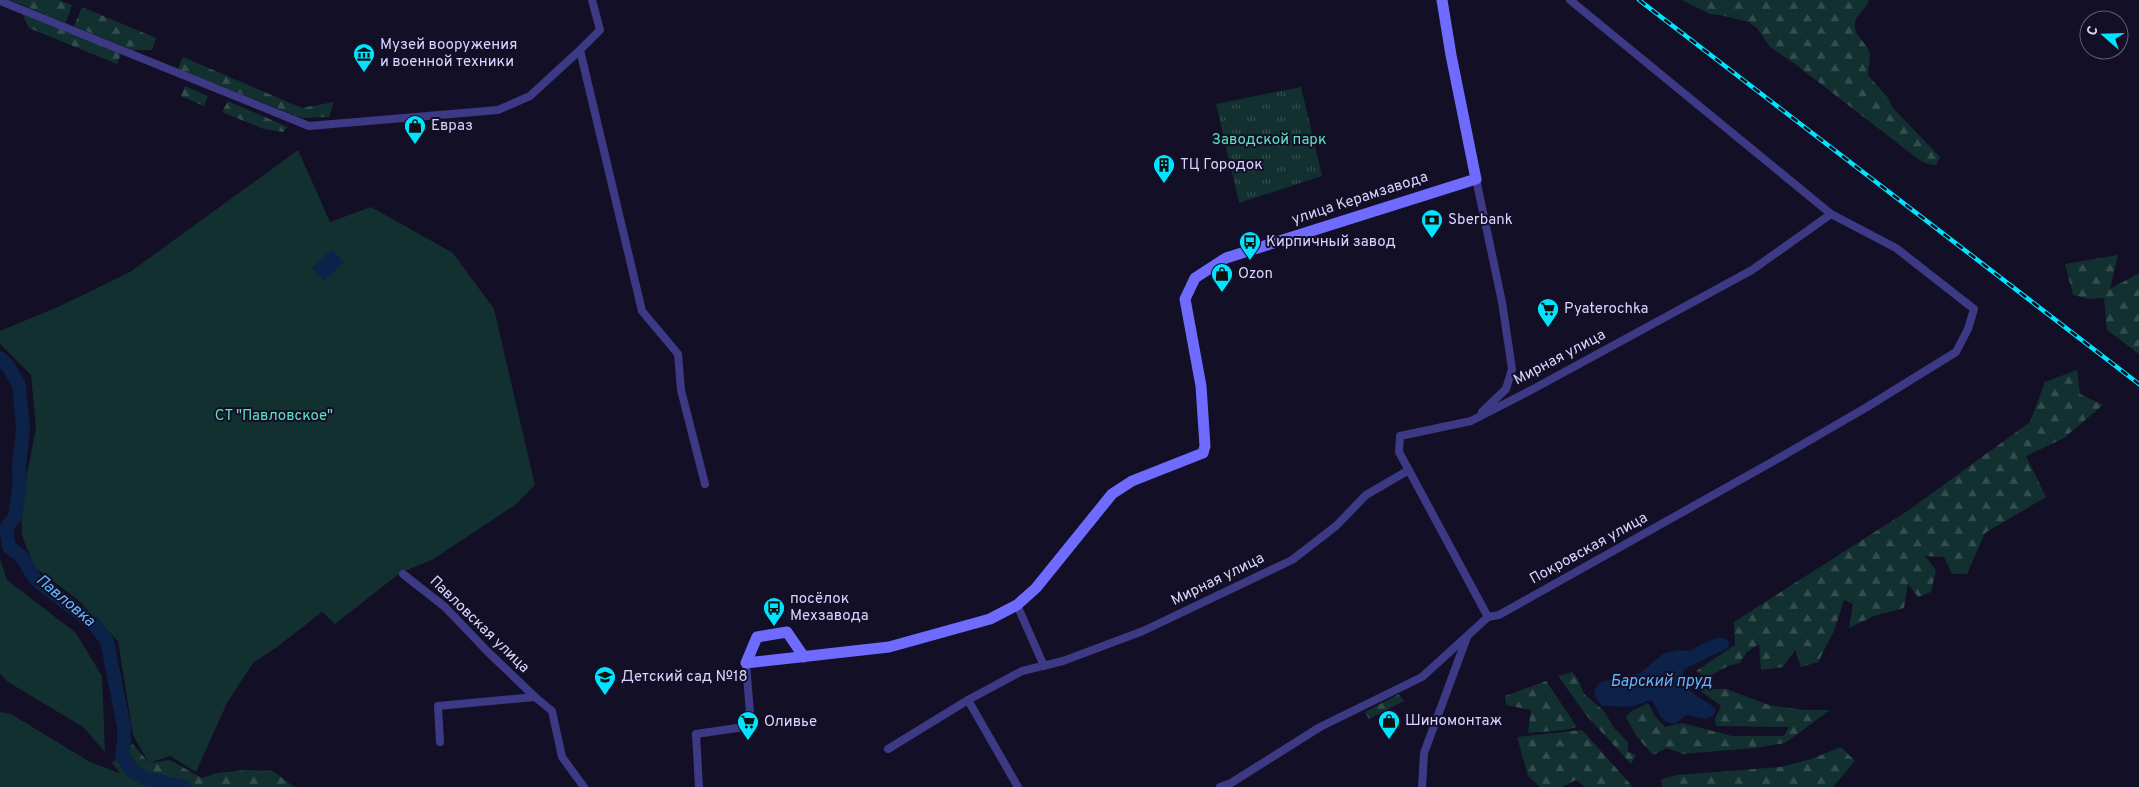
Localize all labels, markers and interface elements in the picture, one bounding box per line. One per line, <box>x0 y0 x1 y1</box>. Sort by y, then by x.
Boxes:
north arrow <box>2079 10 2129 60</box>
text: С <box>2084 24 2103 38</box>
place label: Музей вооружения и военной техники <box>380 36 517 72</box>
museum icon: Музей вооружения и военной техники <box>352 42 376 73</box>
shop icon: Евраз <box>403 114 427 145</box>
place label: Евраз <box>431 117 473 136</box>
park label: Заводской парк <box>1212 131 1326 150</box>
building icon: ТЦ Городок <box>1152 153 1176 184</box>
place label: ТЦ Городок <box>1180 156 1263 175</box>
street label: улица Керамзавода <box>1290 168 1430 230</box>
bank icon: Sberbank <box>1420 208 1444 239</box>
place label: Sberbank <box>1448 211 1513 230</box>
bus stop icon: Кирпичный завод <box>1238 230 1262 261</box>
place label: Кирпичный завод <box>1266 233 1396 252</box>
shop icon: Ozon <box>1210 262 1234 293</box>
place label: Ozon <box>1238 265 1273 284</box>
supermarket icon: Pyaterochka <box>1536 297 1560 328</box>
place label: Pyaterochka <box>1564 300 1648 319</box>
street label: Мирная улица <box>1511 326 1609 390</box>
park label: СТ "Павловское" <box>215 407 333 426</box>
street label: Покровская улица <box>1527 509 1651 589</box>
street label: Мирная улица <box>1168 549 1268 611</box>
water label: Павловка <box>31 570 99 632</box>
street label: Павловская улица <box>425 572 533 678</box>
place label: посёлок Мехзавода <box>790 590 869 626</box>
bus stop icon: посёлок Мехзавода <box>762 596 786 627</box>
school or university icon: Детский сад №18 <box>593 665 617 696</box>
place label: Детский сад №18 <box>621 668 748 687</box>
water label: Барский пруд <box>1610 672 1712 692</box>
shop icon: Шиномонтаж <box>1377 709 1401 740</box>
supermarket icon: Оливье <box>736 710 760 741</box>
place label: Шиномонтаж <box>1405 712 1503 731</box>
place label: Оливье <box>764 713 817 732</box>

